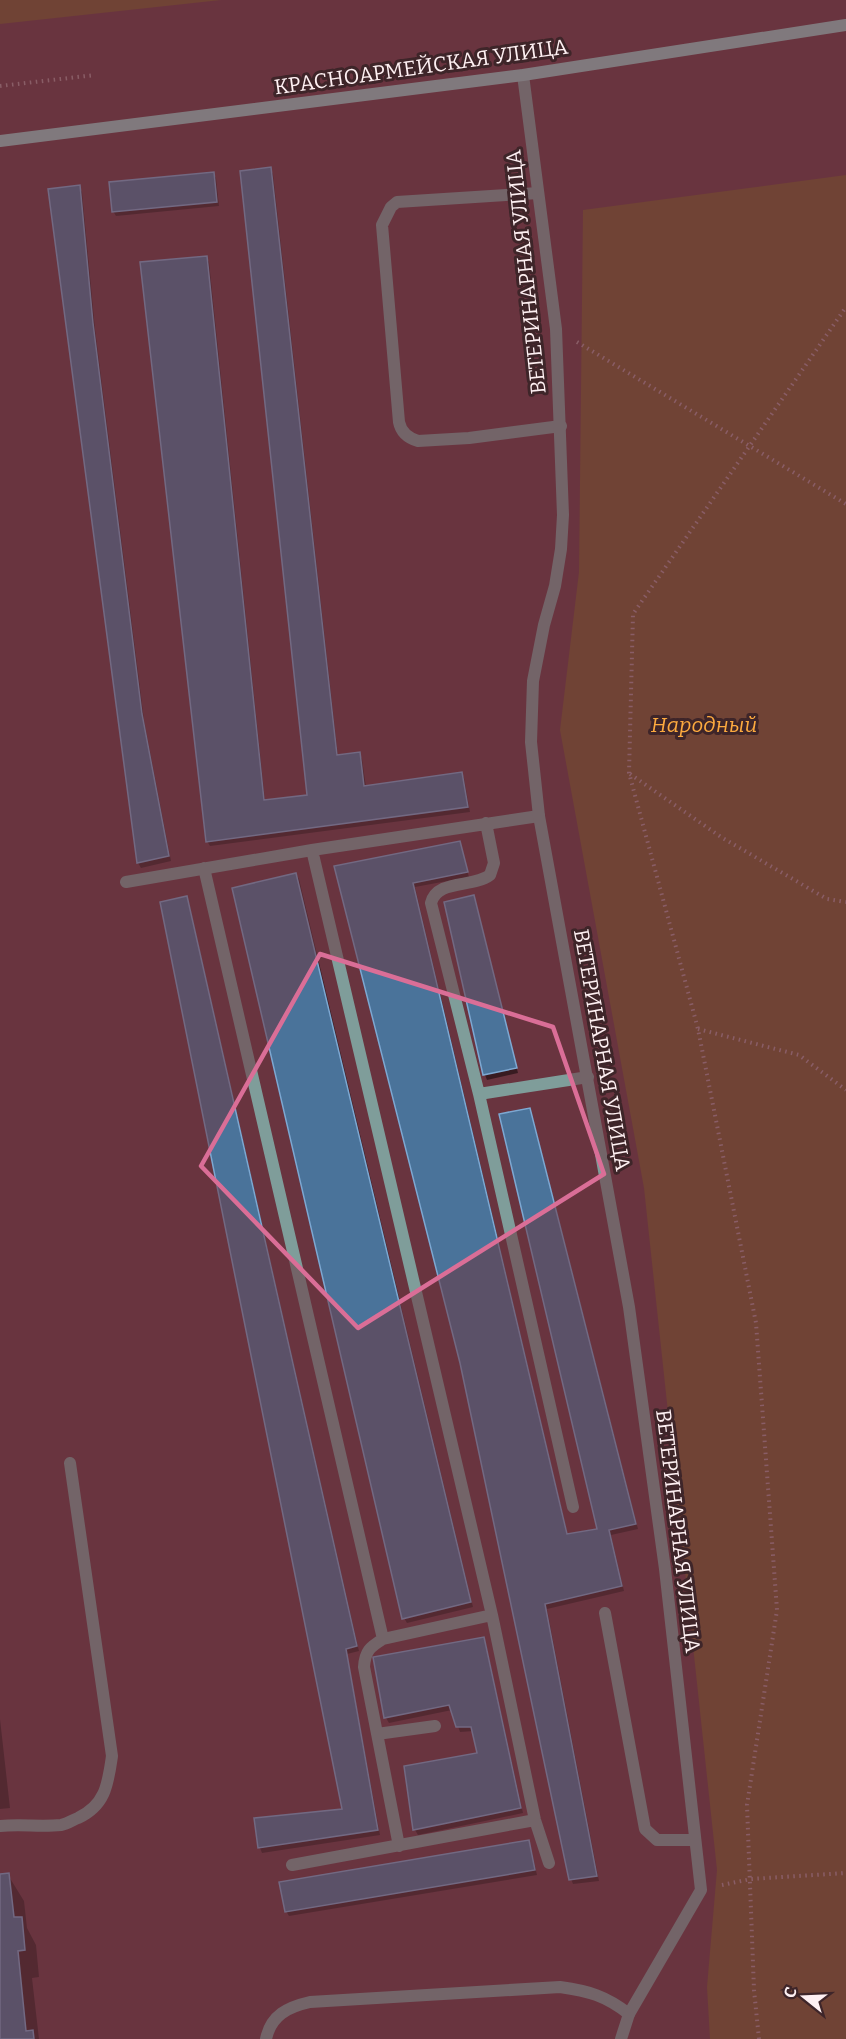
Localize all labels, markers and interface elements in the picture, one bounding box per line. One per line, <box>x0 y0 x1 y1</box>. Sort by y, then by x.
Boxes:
street label: КРАСНОАРМЕЙСКАЯ УЛИЦА <box>272 33 570 100</box>
street label: ВЕТЕРИНАРНАЯ УЛИЦА <box>500 149 552 395</box>
park label: Народный <box>651 712 757 738</box>
street label: ВЕТЕРИНАРНАЯ УЛИЦА <box>568 927 636 1173</box>
street label: ВЕТЕРИНАРНАЯ УЛИЦА <box>650 1408 706 1654</box>
north arrow <box>774 1967 834 2027</box>
text: С <box>780 1985 801 2000</box>

